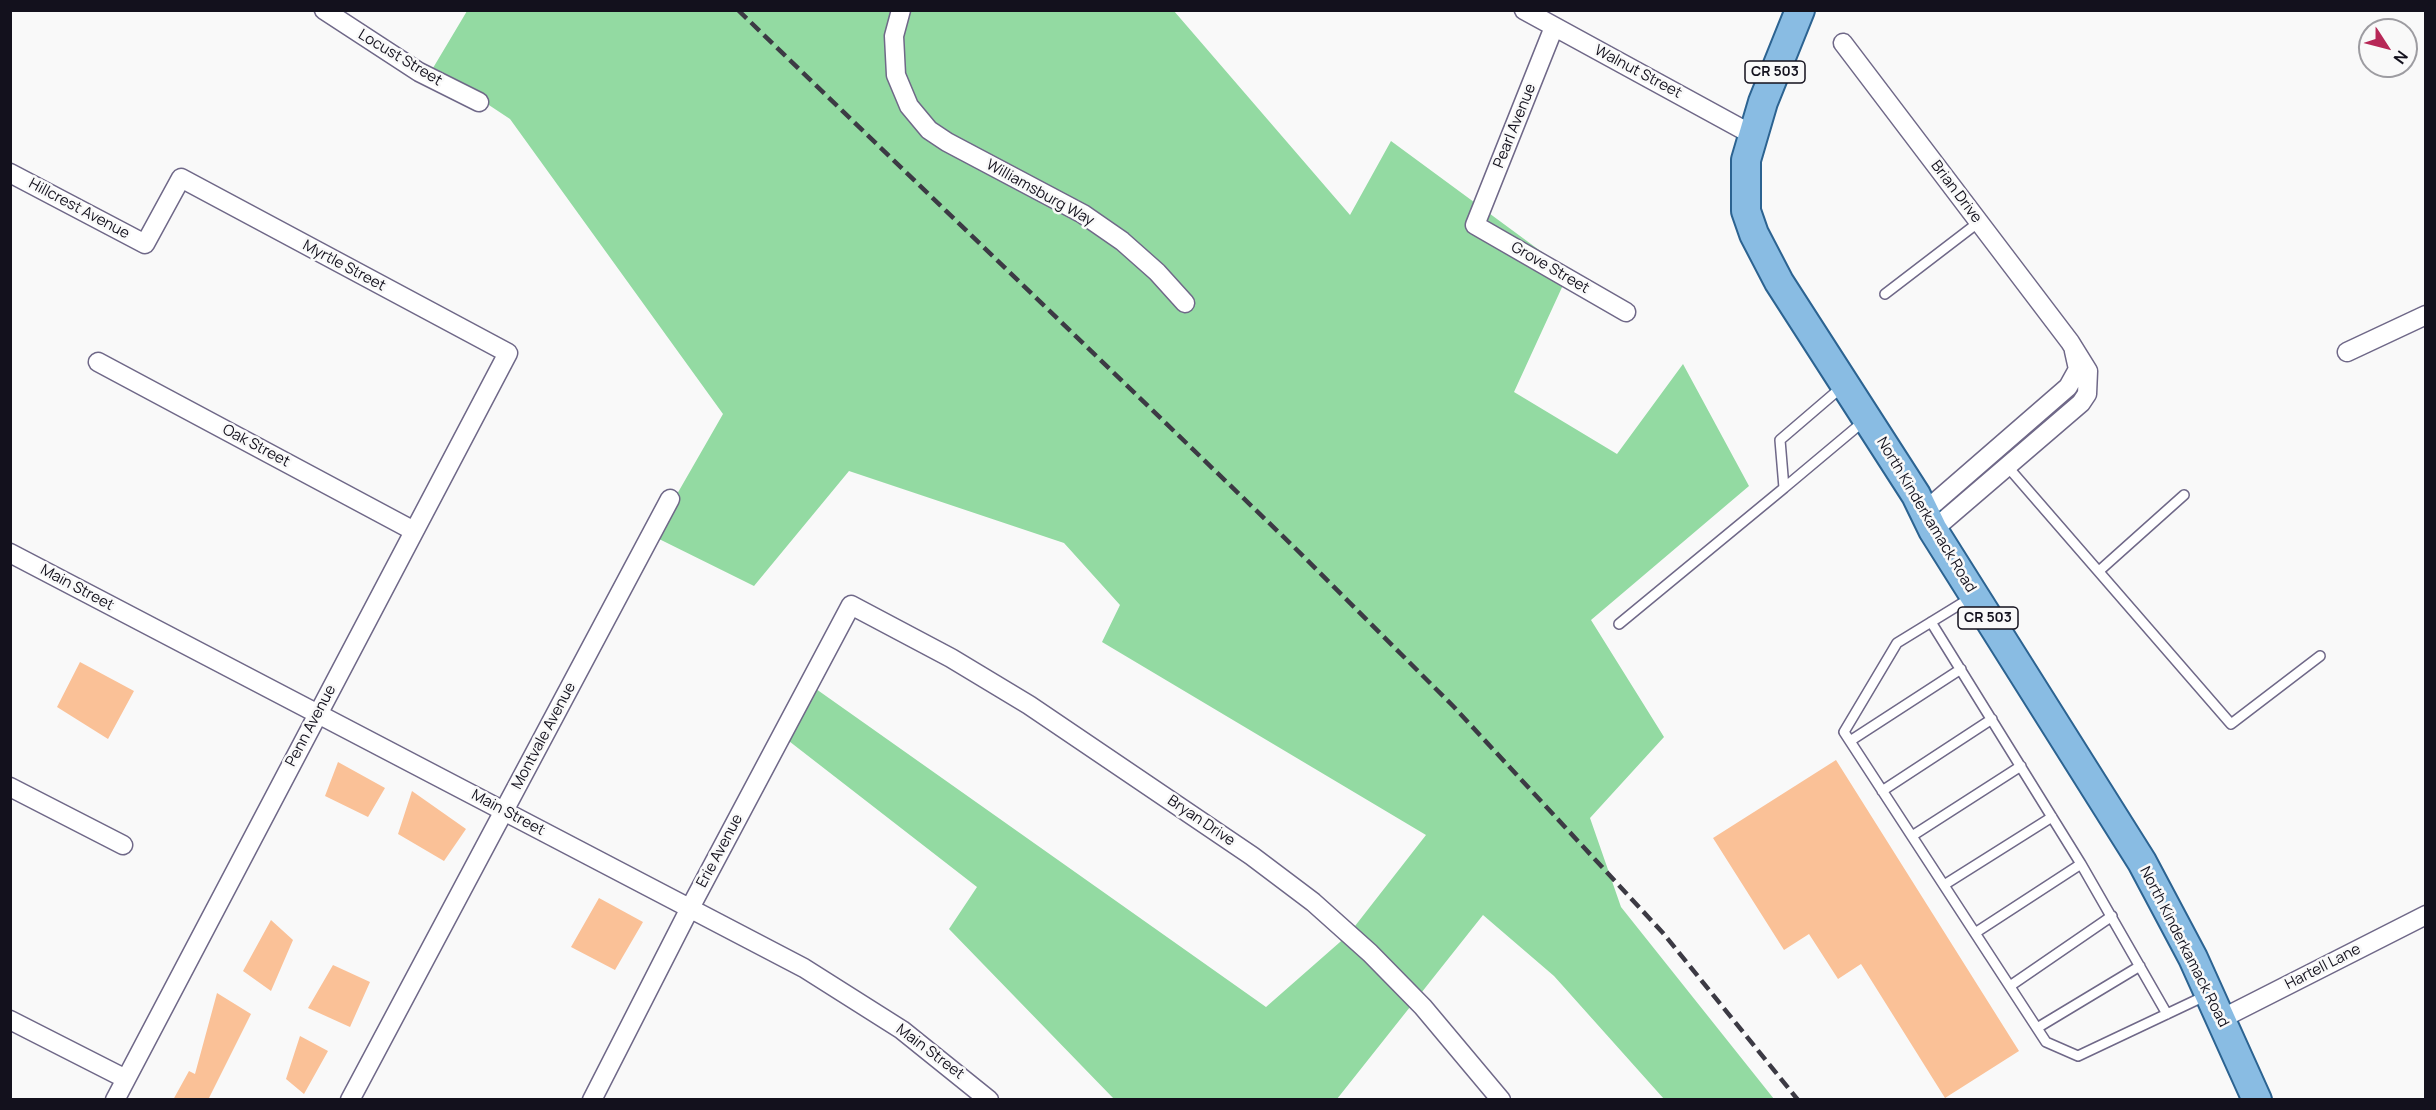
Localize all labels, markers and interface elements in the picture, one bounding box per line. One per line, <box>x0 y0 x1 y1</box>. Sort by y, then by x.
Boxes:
north arrow <box>2358 18 2418 78</box>
street label: Locust Street <box>355 26 445 90</box>
street label: Walnut Street <box>1591 42 1685 102</box>
text: N <box>2389 46 2413 69</box>
road number: CR 503 <box>1745 61 1805 83</box>
street label: Pearl Avenue <box>1490 81 1540 171</box>
street label: Williamsburg Way <box>983 156 1097 230</box>
street label: Brian Drive <box>1927 157 1985 227</box>
street label: Hillcrest Avenue <box>26 175 132 243</box>
street label: Myrtle Street <box>299 237 389 295</box>
street label: Grove Street <box>1508 238 1592 298</box>
street label: Oak Street <box>219 421 293 471</box>
street label: North Kinderkamack Road <box>1872 434 1980 596</box>
street label: Main Street <box>37 561 117 615</box>
road number: CR 503 <box>1958 607 2018 629</box>
street label: Montvale Avenue <box>508 679 580 793</box>
street label: Penn Avenue <box>282 682 340 770</box>
street label: Main Street <box>468 786 548 840</box>
street label: Bryan Drive <box>1164 792 1238 850</box>
street label: Erie Avenue <box>693 811 747 891</box>
street label: North Kinderkamack Road <box>2136 864 2232 1030</box>
street label: Hartell Lane <box>2282 940 2364 994</box>
street label: Main Street <box>892 1021 968 1083</box>

